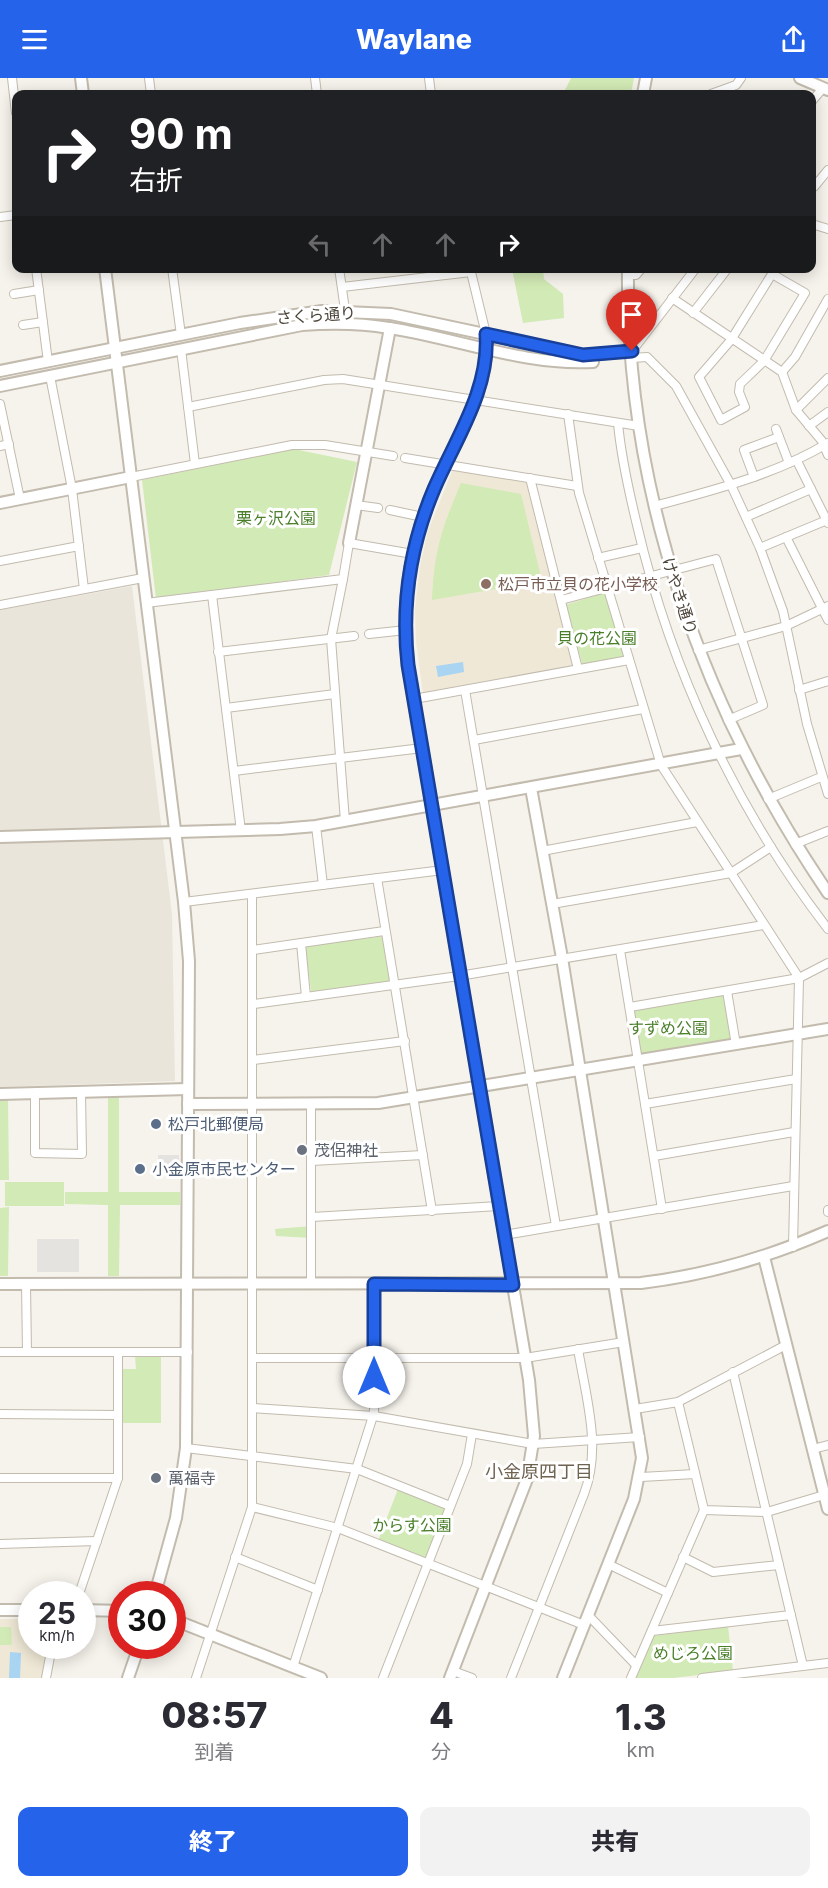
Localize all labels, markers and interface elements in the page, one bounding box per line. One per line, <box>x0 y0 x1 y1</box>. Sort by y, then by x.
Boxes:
icon: menu <box>18 23 51 56</box>
text: Waylane <box>356 23 472 56</box>
icon: share <box>777 23 810 56</box>
text: 90 m <box>129 108 233 159</box>
icon: right <box>30 114 108 192</box>
text: 右折 <box>129 164 183 197</box>
icon: left <box>303 228 336 261</box>
icon: ahead <box>366 228 399 261</box>
icon: ahead <box>429 228 462 261</box>
icon: right <box>492 228 525 261</box>
pin <box>606 289 657 351</box>
icon: arrive <box>615 298 648 331</box>
street label: さくら通り <box>275 302 357 328</box>
park label: 栗ヶ沢公園 <box>236 508 316 528</box>
street label: けやき通り <box>658 555 702 637</box>
place label: 松戸市立貝の花小学校 <box>498 574 658 594</box>
marker: 松戸市立貝の花小学校 <box>479 577 493 591</box>
park label: 貝の花公園 <box>557 628 637 648</box>
park label: すずめ公園 <box>628 1018 708 1038</box>
place label: 松戸北郵便局 <box>168 1114 264 1134</box>
marker: 松戸北郵便局 <box>149 1117 163 1131</box>
place label: 茂侶神社 <box>314 1140 378 1160</box>
marker: 茂侶神社 <box>295 1143 309 1157</box>
place label: 小金原市民センター <box>152 1159 296 1179</box>
marker: 小金原市民センター <box>133 1162 147 1176</box>
position arrow <box>342 1345 406 1409</box>
district label: 小金原四丁目 <box>485 1461 593 1482</box>
place label: 萬福寺 <box>168 1468 216 1488</box>
marker: 萬福寺 <box>149 1471 163 1485</box>
park label: からす公園 <box>372 1515 452 1535</box>
speed limit sign: 30 <box>108 1581 186 1659</box>
text: 25 <box>38 1595 76 1631</box>
text: km/h <box>39 1626 75 1645</box>
park label: めじろ公園 <box>653 1643 733 1663</box>
text: 08:57 <box>161 1693 268 1737</box>
text: 4 <box>429 1693 454 1737</box>
text: 1.3 <box>615 1695 667 1739</box>
text: km <box>627 1738 655 1762</box>
text: 到着 <box>194 1740 234 1764</box>
text: 分 <box>431 1740 451 1764</box>
button: 終了 <box>18 1807 408 1876</box>
button: 共有 <box>420 1807 810 1876</box>

